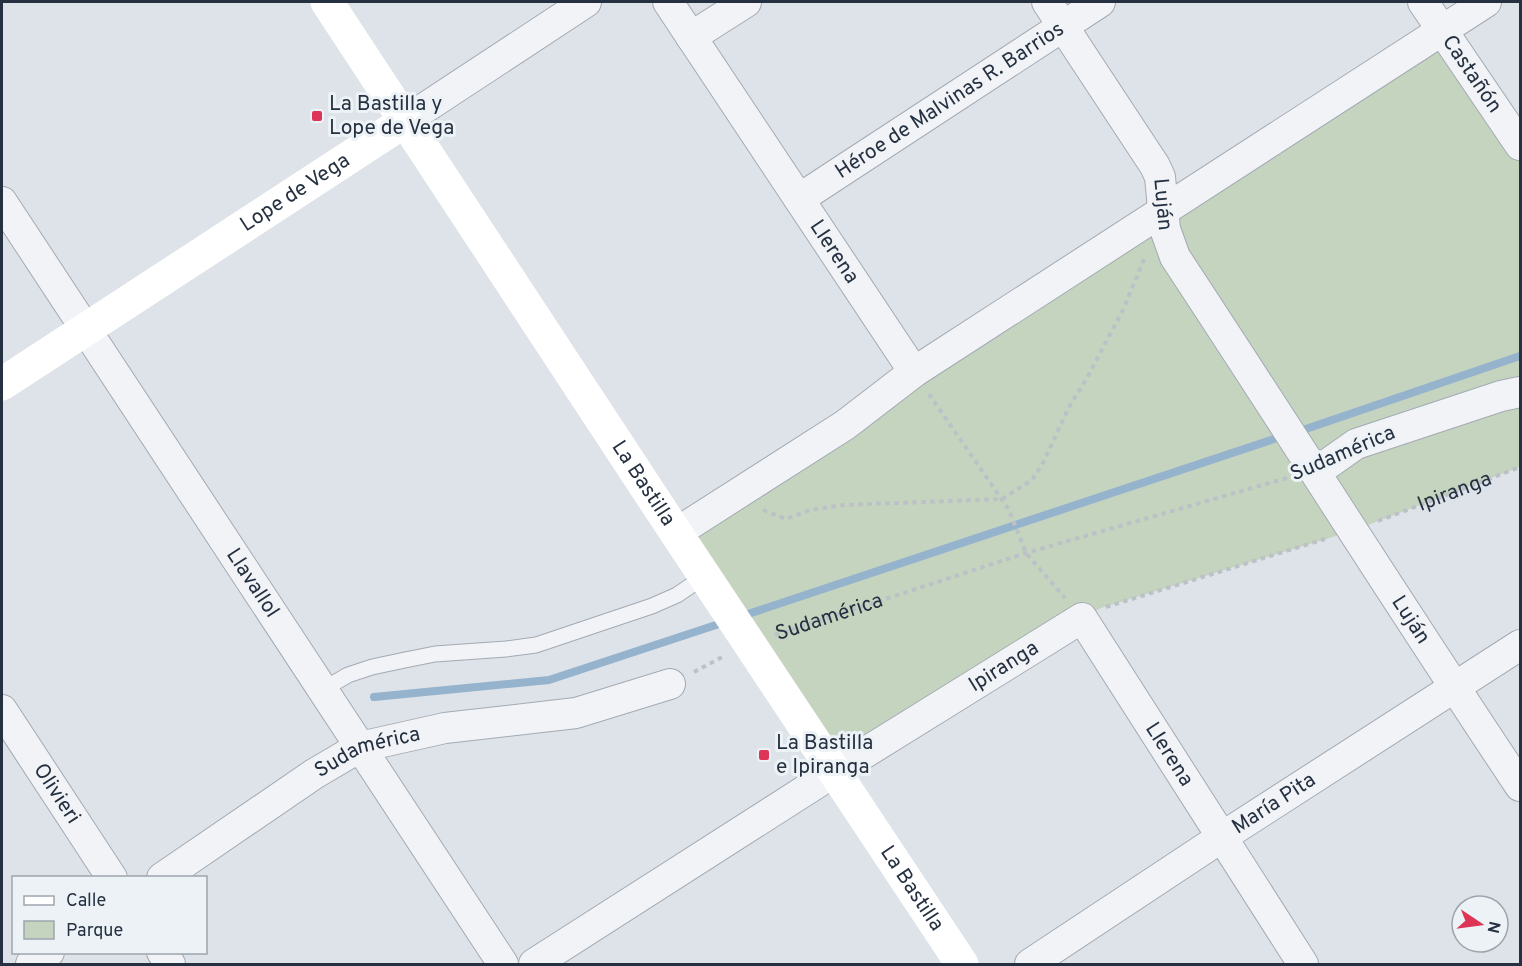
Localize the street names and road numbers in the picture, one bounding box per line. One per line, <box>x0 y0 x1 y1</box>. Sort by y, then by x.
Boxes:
street label: Héroe de Malvinas R. Barrios <box>830 16 1069 185</box>
street label: Castañón <box>1436 30 1508 118</box>
street label: Lope de Vega <box>235 147 355 238</box>
street label: Luján <box>1147 177 1179 232</box>
street label: Llerena <box>803 215 865 289</box>
street label: Sudamérica <box>1286 420 1400 488</box>
street label: La Bastilla <box>605 435 681 531</box>
street label: Ipiranga <box>1414 465 1496 518</box>
street label: Llavallol <box>220 543 285 623</box>
street label: Sudamérica <box>772 587 886 647</box>
street label: Luján <box>1385 590 1436 649</box>
street label: Ipiranga <box>964 635 1044 698</box>
street label: Llerena <box>1139 717 1200 792</box>
street label: Sudamérica <box>310 720 423 784</box>
street label: Olivieri <box>27 758 86 829</box>
street label: María Pita <box>1227 767 1321 840</box>
street label: La Bastilla <box>874 840 950 936</box>

